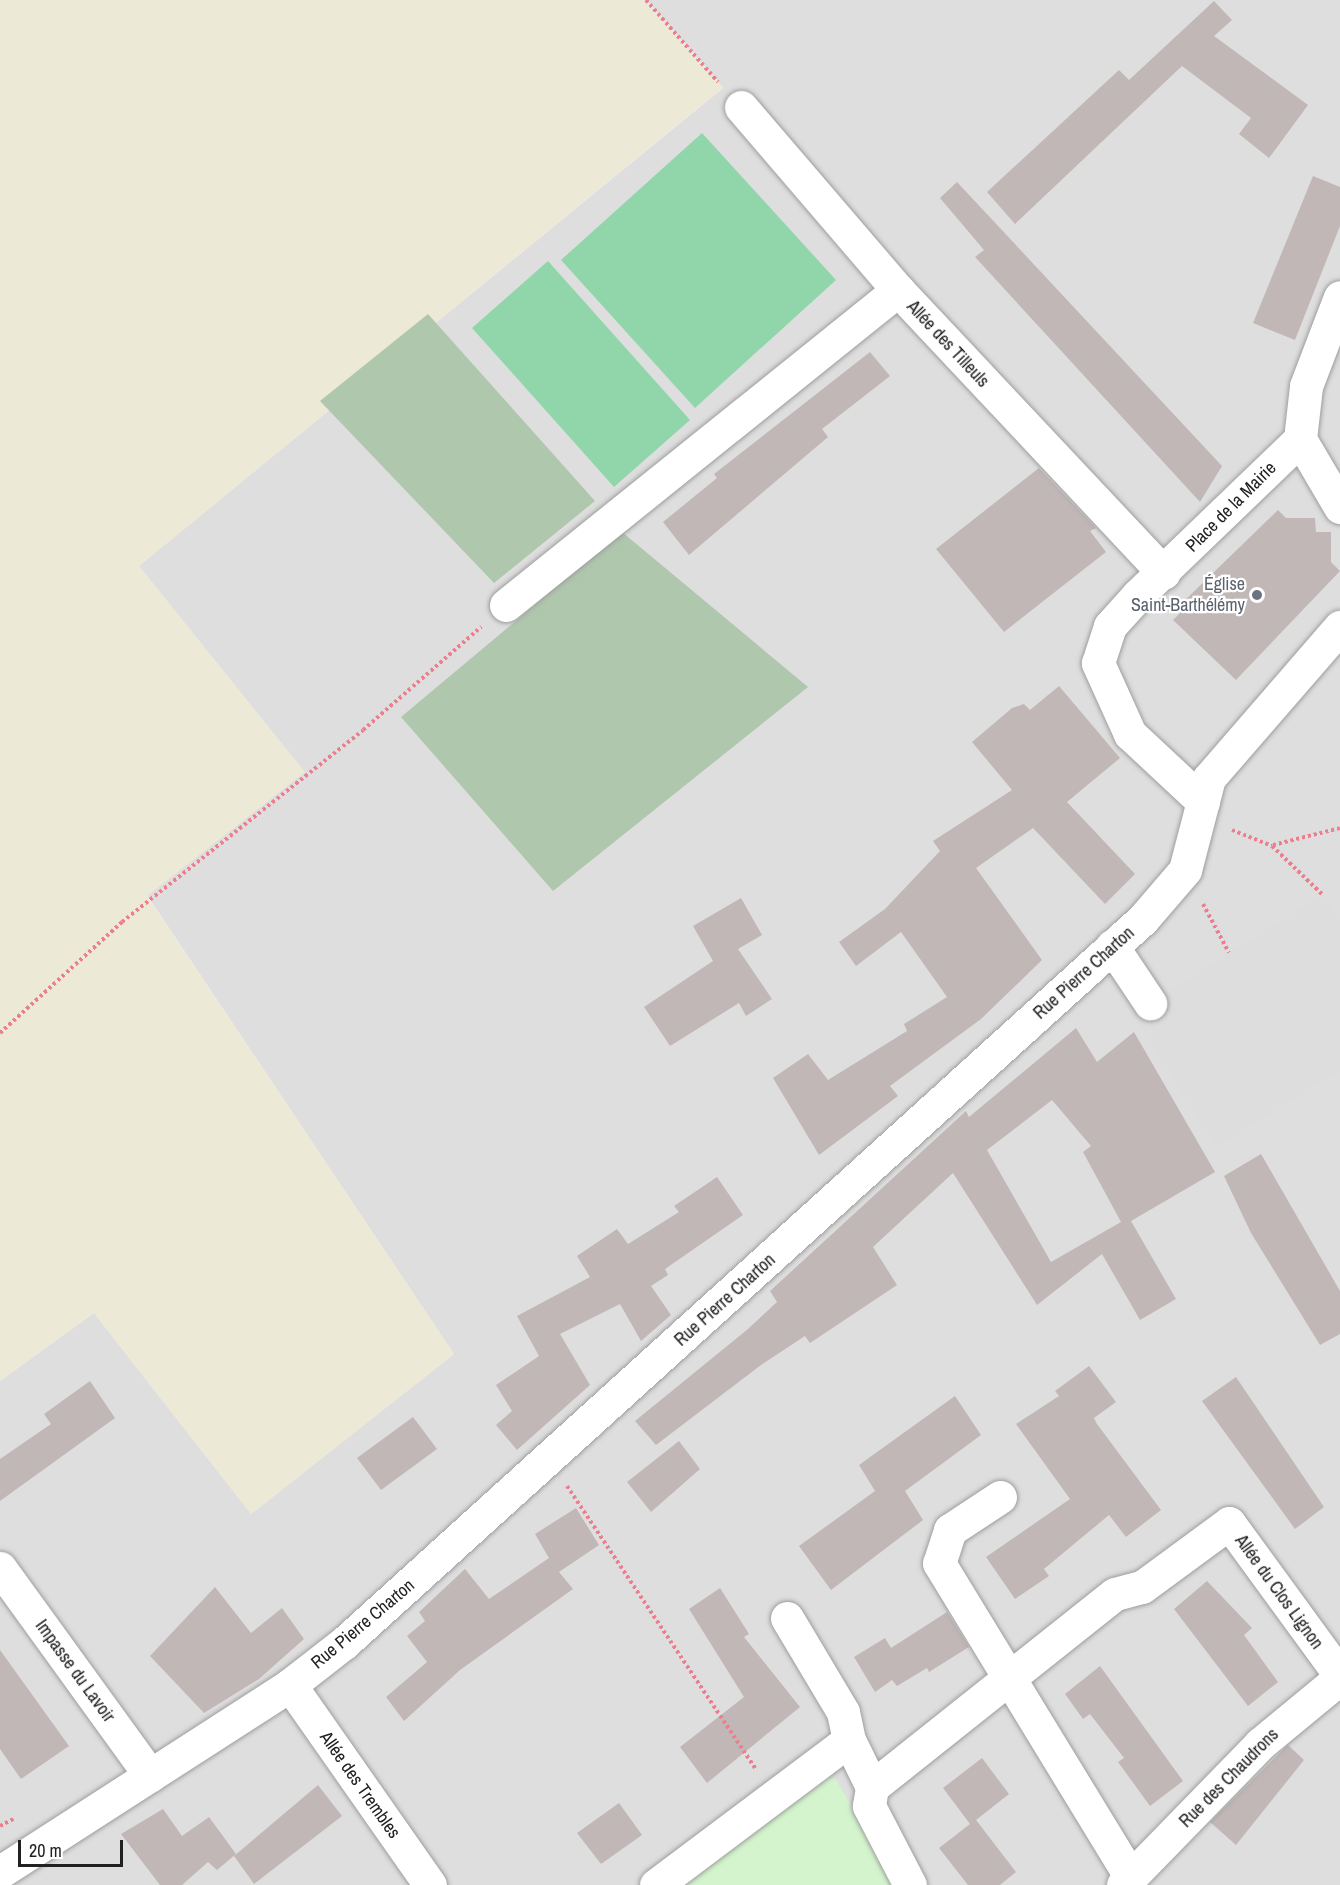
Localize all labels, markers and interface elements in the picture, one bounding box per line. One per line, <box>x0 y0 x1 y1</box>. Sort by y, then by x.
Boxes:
street label: Allée des Tilleuls <box>902 296 994 392</box>
street label: Place de la Mairie <box>1181 457 1281 557</box>
place label: Église Saint-Barthélémy <box>1131 574 1245 616</box>
marker: Église Saint-Barthélémy <box>1250 588 1264 602</box>
street label: Rue Pierre Charton <box>1029 922 1139 1024</box>
street label: Rue Pierre Charton <box>670 1249 780 1351</box>
street label: Allée du Clos Lignon <box>1230 1531 1328 1653</box>
street label: Rue Pierre Charton <box>307 1575 419 1673</box>
street label: Impasse du Lavoir <box>31 1616 119 1726</box>
street label: Rue des Chaudrons <box>1175 1724 1283 1832</box>
street label: Allée des Trembles <box>315 1727 405 1843</box>
scale bar <box>21 1828 126 1866</box>
text: 20 m <box>29 1838 62 1863</box>

